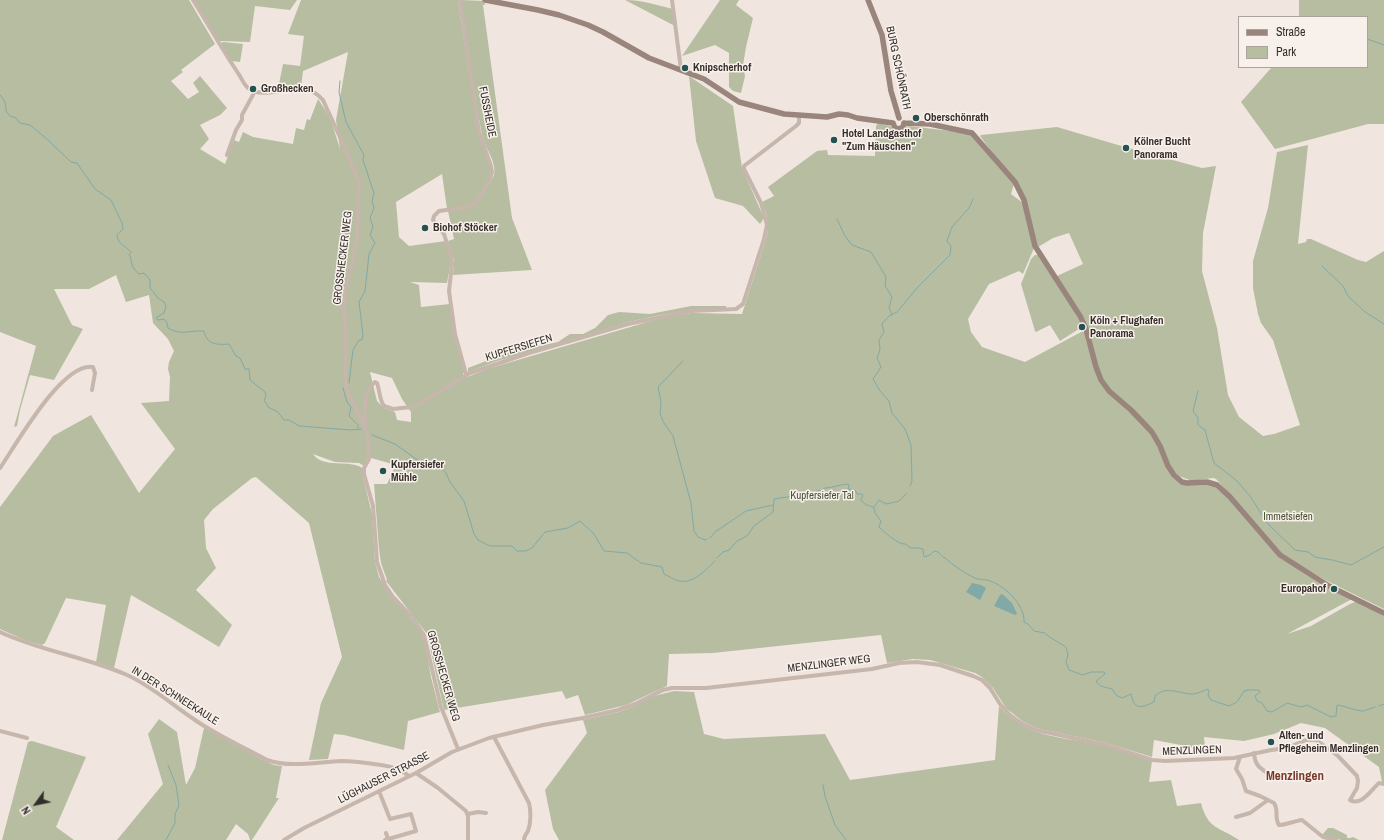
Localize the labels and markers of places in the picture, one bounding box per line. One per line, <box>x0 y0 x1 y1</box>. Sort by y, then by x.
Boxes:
place label: Knipscherhof <box>693 61 751 75</box>
marker: Knipscherhof <box>680 63 690 73</box>
place label: Großhecken <box>261 82 314 96</box>
marker: Großhecken <box>248 84 258 94</box>
place label: Oberschönrath <box>924 111 989 125</box>
marker: Oberschönrath <box>911 113 921 123</box>
place label: Hotel Landgasthof "Zum Häuschen" <box>842 127 921 153</box>
marker: Hotel Landgasthof "Zum Häuschen" <box>829 135 839 145</box>
place label: Kölner Bucht Panorama <box>1134 135 1191 161</box>
marker: Kölner Bucht Panorama <box>1121 143 1131 153</box>
place label: Biohof Stöcker <box>433 221 497 235</box>
marker: Biohof Stöcker <box>420 223 430 233</box>
place label: Köln + Flughafen Panorama <box>1090 314 1163 340</box>
marker: Köln + Flughafen Panorama <box>1077 322 1087 332</box>
place label: Kupfersiefer Mühle <box>391 458 444 484</box>
marker: Kupfersiefer Mühle <box>378 466 388 476</box>
place label: Europahof <box>1281 582 1326 596</box>
marker: Europahof <box>1329 584 1339 594</box>
place label: Alten- und Pflegeheim Menzlingen <box>1279 729 1379 755</box>
marker: Alten- und Pflegeheim Menzlingen <box>1266 737 1276 747</box>

